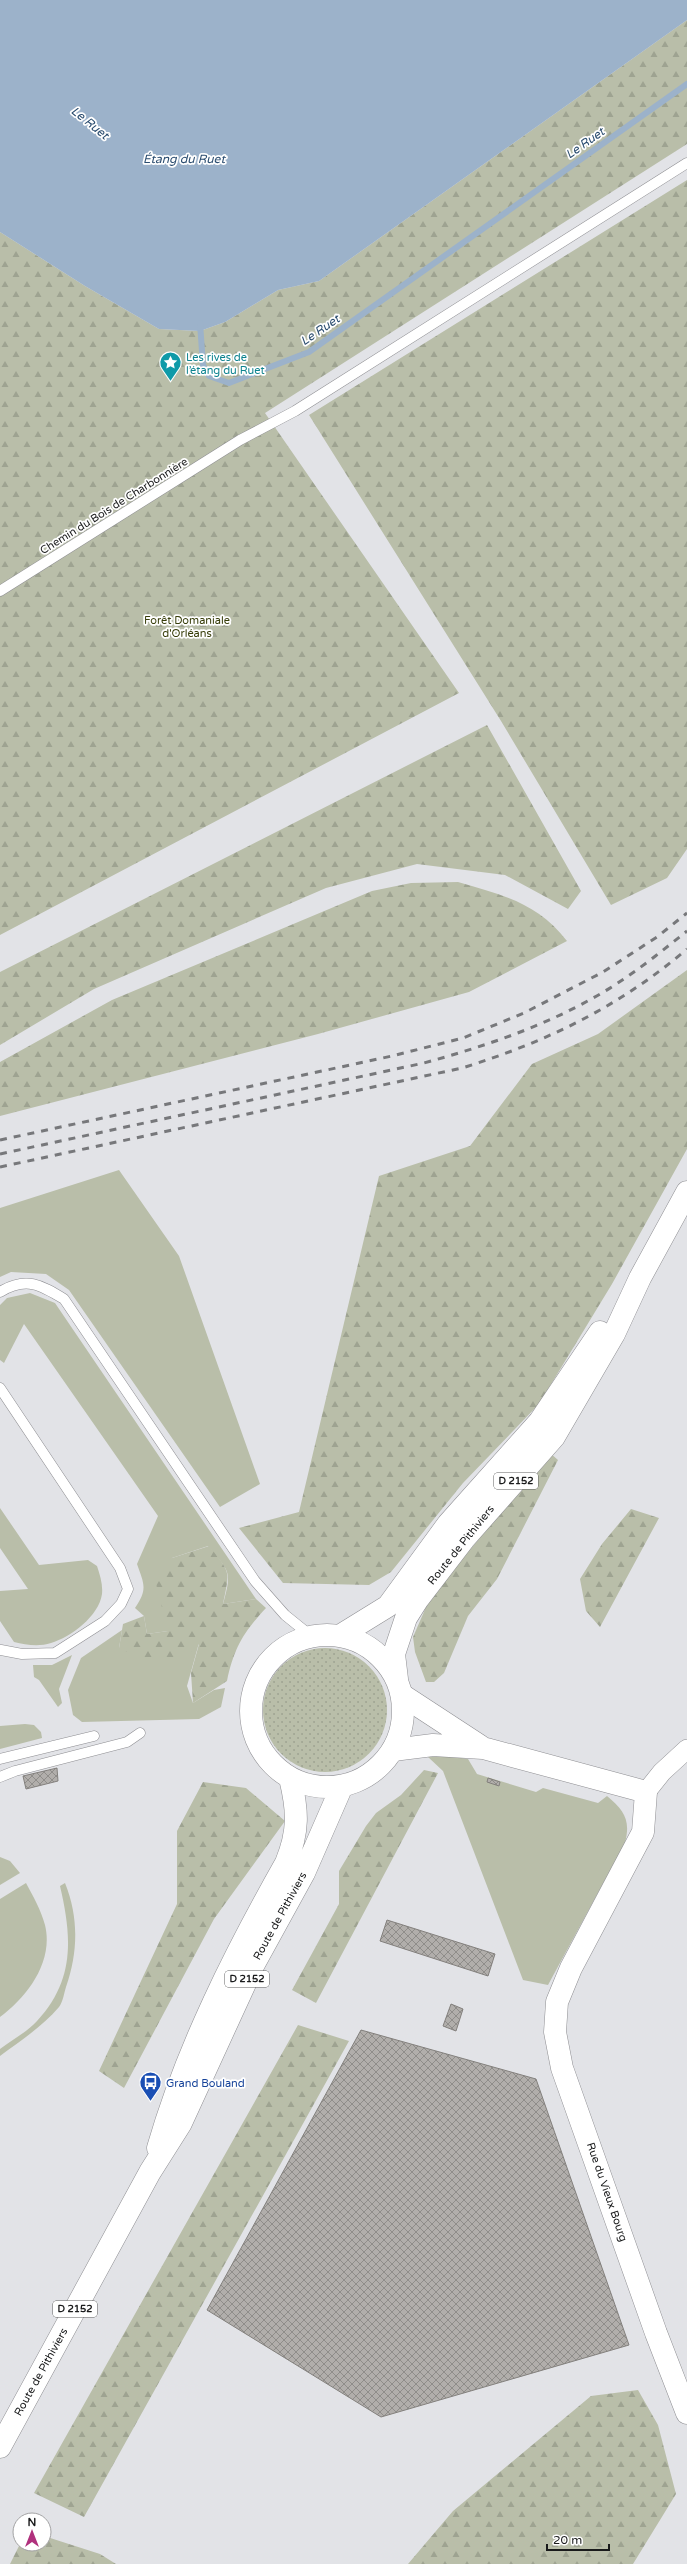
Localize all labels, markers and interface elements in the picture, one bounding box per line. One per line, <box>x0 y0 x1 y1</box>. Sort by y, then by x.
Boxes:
water label: Le Ruet <box>68 104 113 143</box>
water label: Le Ruet <box>563 124 608 161</box>
water label: Étang du Ruet <box>143 152 226 166</box>
water label: Le Ruet <box>298 311 343 348</box>
place icon: Les rives de l’étang du Ruet <box>158 350 184 383</box>
place label: Les rives de l’étang du Ruet <box>186 351 265 377</box>
street label: Chemin du Bois de Charbonnière <box>38 455 190 557</box>
park label: Forêt Domaniale d'Orléans <box>144 614 230 640</box>
road number: D 2152 <box>494 1473 538 1489</box>
street label: Route de Pithiviers <box>425 1503 497 1587</box>
street label: Route de Pithiviers <box>250 1870 310 1962</box>
road number: D 2152 <box>225 1971 269 1987</box>
bus stop icon: Grand Bouland <box>137 2070 163 2103</box>
place label: Grand Bouland <box>166 2077 245 2090</box>
street label: Rue du Vieux Bourg <box>584 2141 630 2243</box>
road number: D 2152 <box>53 2301 97 2317</box>
street label: Route de Pithiviers <box>11 2326 71 2418</box>
north arrow <box>12 2512 52 2552</box>
text: N <box>28 2516 36 2529</box>
scale bar <box>547 2526 609 2552</box>
text: 20 m <box>553 2533 582 2547</box>

